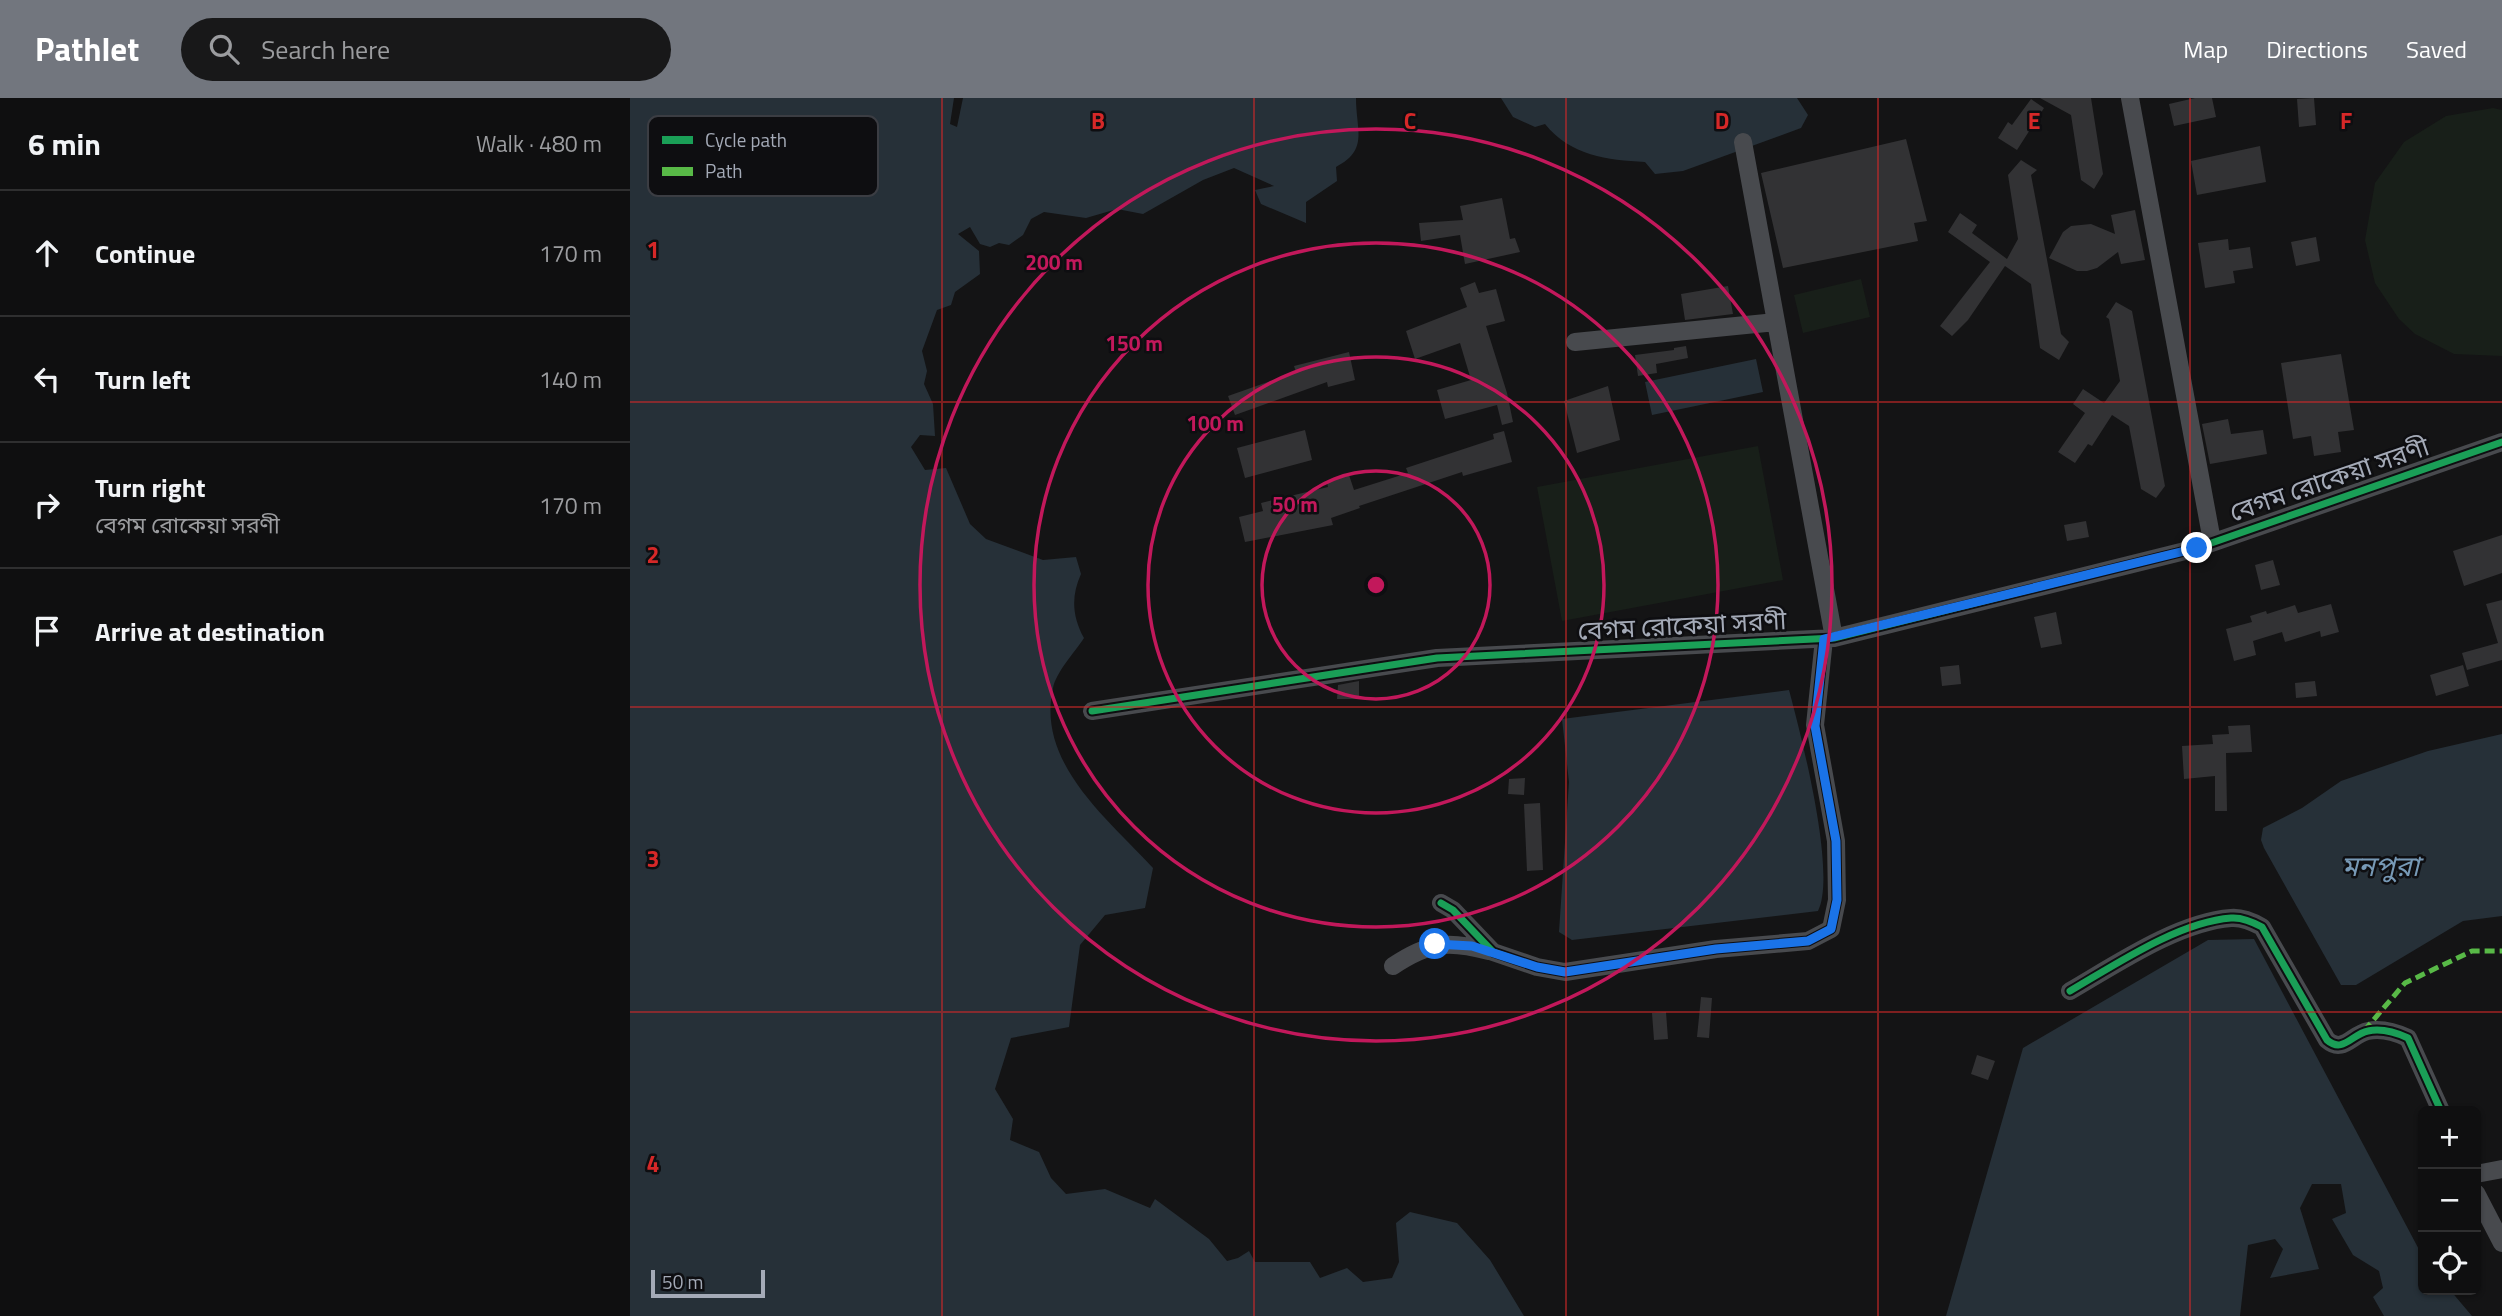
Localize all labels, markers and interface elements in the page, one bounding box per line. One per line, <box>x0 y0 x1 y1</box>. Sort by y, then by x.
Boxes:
search box <box>181 18 671 81</box>
text: Pathlet <box>35 24 139 74</box>
icon: search <box>205 30 243 68</box>
text: Search here <box>261 30 390 69</box>
text: Map <box>2183 31 2228 67</box>
text: Directions <box>2266 31 2368 67</box>
text: Saved <box>2406 31 2467 67</box>
text: B <box>1091 103 1105 138</box>
text: C <box>1404 103 1416 138</box>
text: D <box>1715 103 1729 138</box>
text: E <box>2028 103 2040 138</box>
text: F <box>2340 103 2352 138</box>
legend <box>648 116 878 196</box>
text: 6 min <box>28 121 101 167</box>
text: Cycle path <box>705 125 787 154</box>
text: Walk · 480 m <box>476 126 602 161</box>
text: Path <box>705 156 743 185</box>
text: 1 <box>647 232 659 267</box>
icon: ahead <box>28 234 66 272</box>
text: Continue <box>95 234 195 273</box>
text: 170 m <box>539 236 602 271</box>
text: 200 m <box>1025 246 1083 278</box>
text: 150 m <box>1105 327 1163 359</box>
icon: left <box>28 360 66 398</box>
text: Turn left <box>95 360 190 399</box>
text: 140 m <box>539 362 602 397</box>
text: 100 m <box>1186 407 1244 439</box>
street label: বেগম রোকেয়া সরণী <box>2224 426 2435 531</box>
text: Turn right <box>95 468 206 507</box>
icon: right <box>28 486 66 524</box>
text: 170 m <box>539 488 602 523</box>
text: 50 m <box>1272 488 1318 520</box>
text: বেগম রোকেয়া সরণী <box>95 507 280 542</box>
route end <box>2181 532 2212 563</box>
text: 2 <box>647 537 659 572</box>
centre of rings <box>1364 573 1388 597</box>
street label: বেগম রোকেয়া সরণী <box>1577 600 1789 650</box>
icon: arrive <box>28 612 66 650</box>
text: Arrive at destination <box>95 612 325 651</box>
text: 3 <box>647 841 659 876</box>
water label: মনপুরা <box>2341 844 2425 887</box>
route start <box>1419 928 1450 959</box>
map controls <box>2418 1106 2481 1295</box>
button: + <box>2418 1106 2481 1169</box>
text: 4 <box>647 1146 659 1181</box>
button: − <box>2418 1169 2481 1232</box>
button: locate <box>2418 1232 2481 1295</box>
scale bar <box>651 1267 765 1299</box>
text: 50 m <box>662 1267 703 1296</box>

